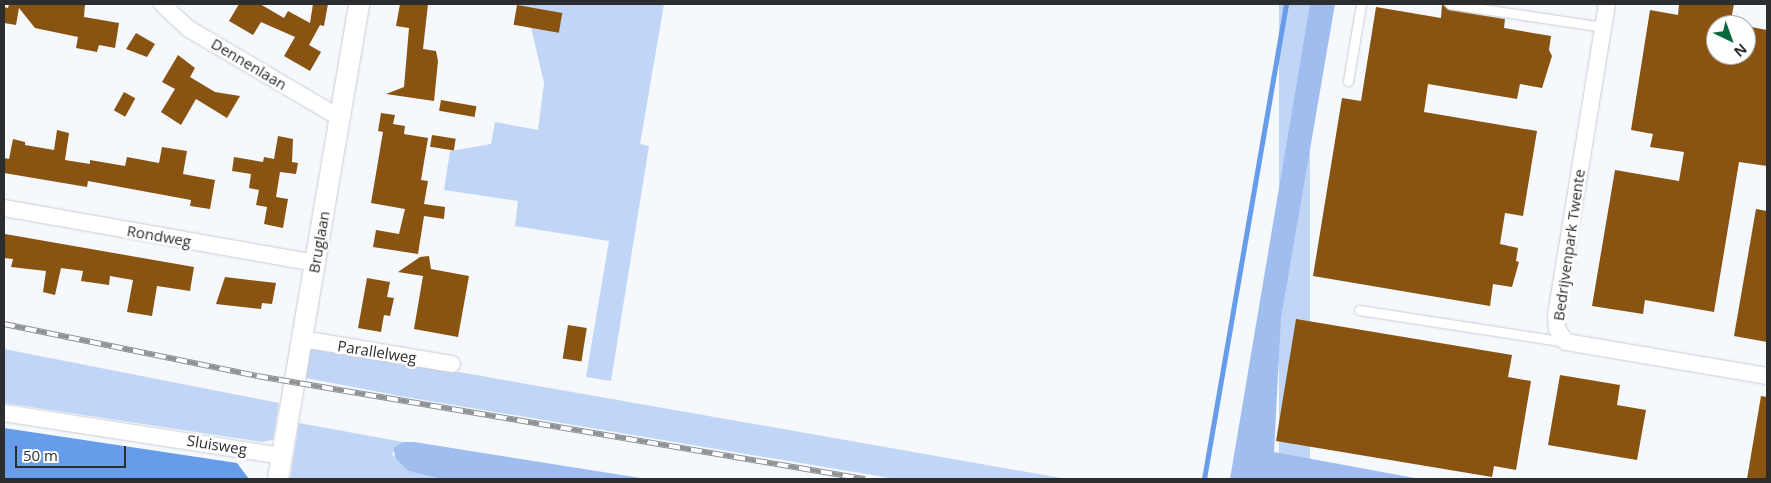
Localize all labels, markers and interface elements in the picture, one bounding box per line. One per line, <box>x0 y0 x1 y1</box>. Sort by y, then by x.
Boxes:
north arrow <box>1706 15 1756 65</box>
street label: Dennenlaan <box>208 34 290 94</box>
text: N <box>1730 40 1751 62</box>
street label: Bedrijvenpark Twente <box>1549 168 1589 322</box>
street label: Bruglaan <box>305 210 333 274</box>
street label: Rondweg <box>126 222 192 250</box>
street label: Parallelweg <box>336 337 418 367</box>
street label: Sluisweg <box>186 431 248 459</box>
scale bar <box>18 436 129 468</box>
text: 50 m <box>23 445 58 465</box>

